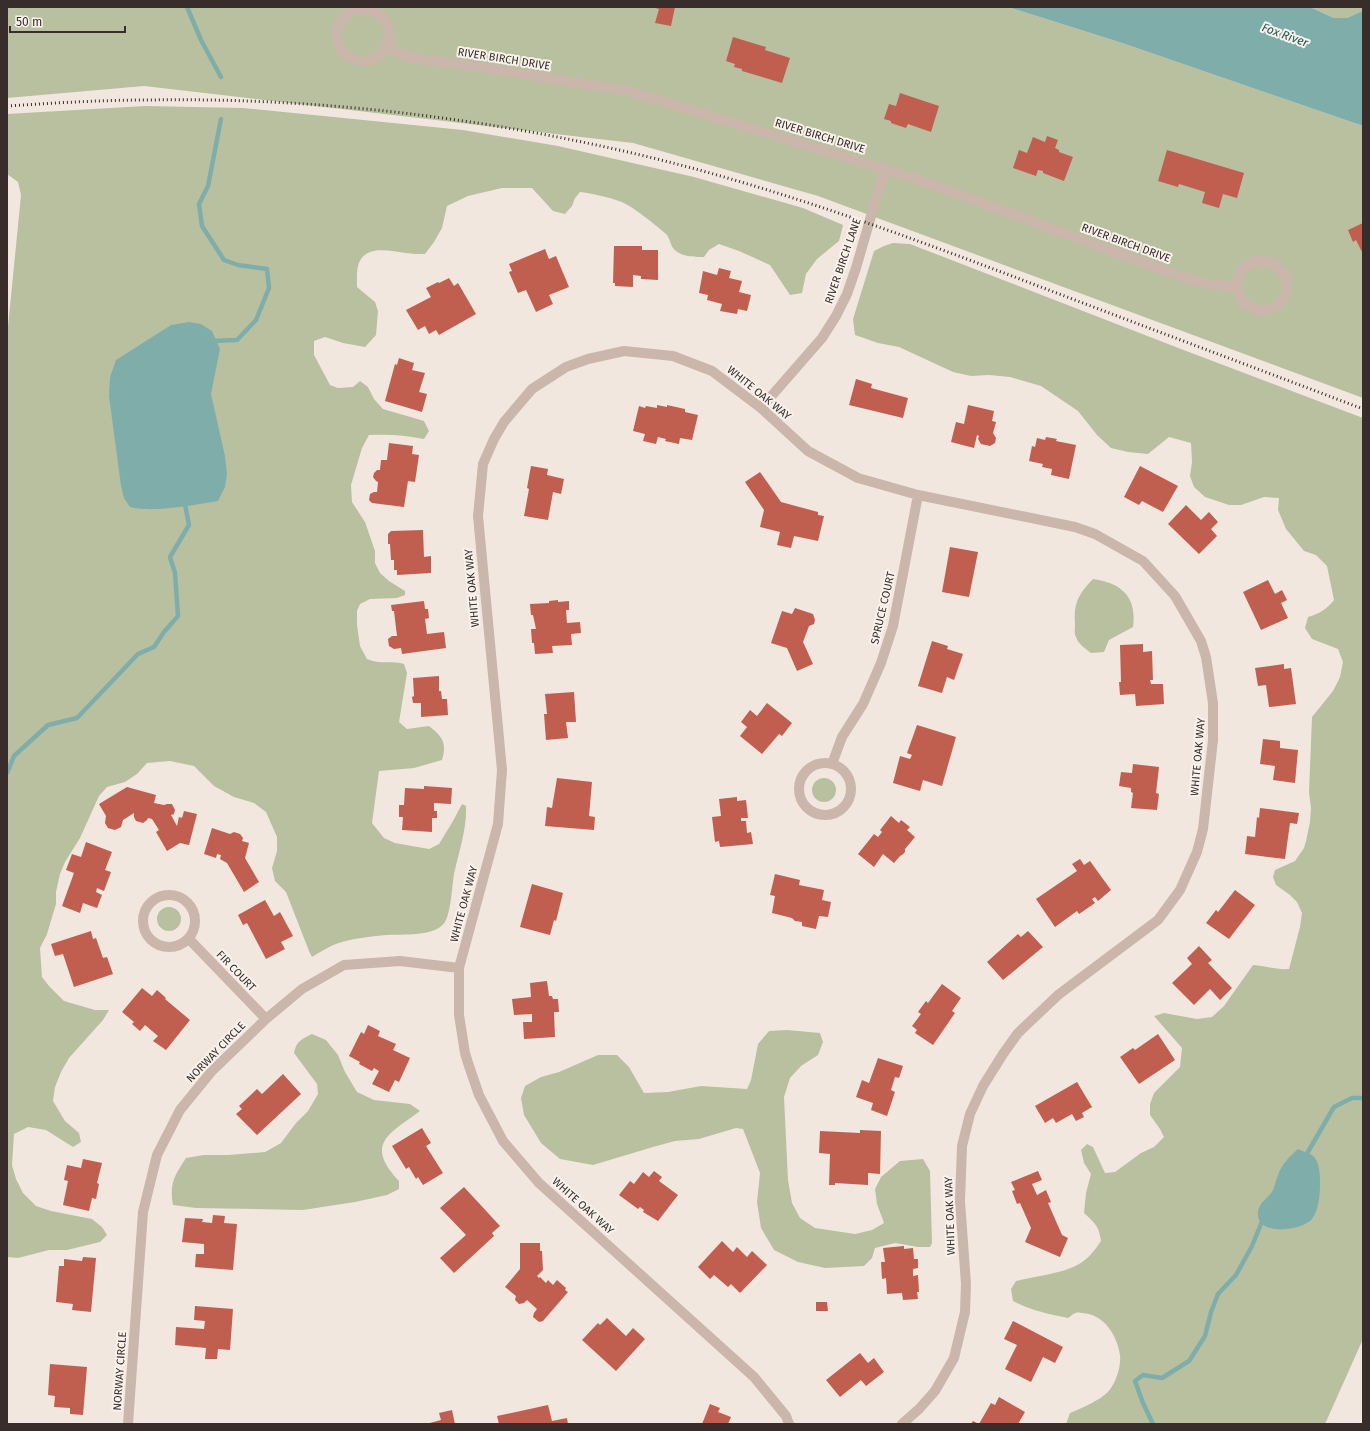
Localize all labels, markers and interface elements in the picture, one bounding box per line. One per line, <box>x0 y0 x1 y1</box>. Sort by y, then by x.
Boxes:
scale bar <box>10 8 125 34</box>
text: 50 m <box>16 15 42 29</box>
water label: Fox River <box>1260 20 1310 50</box>
street label: RIVER BIRCH DRIVE <box>457 45 551 73</box>
street label: RIVER BIRCH DRIVE <box>773 116 867 156</box>
street label: RIVER BIRCH LANE <box>822 216 864 306</box>
street label: RIVER BIRCH DRIVE <box>1080 221 1172 265</box>
street label: WHITE OAK WAY <box>724 363 794 423</box>
street label: WHITE OAK WAY <box>462 548 482 628</box>
street label: SPRUCE COURT <box>868 570 898 646</box>
street label: WHITE OAK WAY <box>1188 717 1208 797</box>
street label: WHITE OAK WAY <box>448 864 480 944</box>
street label: FIR COURT <box>214 948 259 994</box>
street label: NORWAY CIRCLE <box>184 1019 248 1085</box>
street label: WHITE OAK WAY <box>550 1175 616 1237</box>
street label: WHITE OAK WAY <box>942 1177 958 1255</box>
street label: NORWAY CIRCLE <box>111 1331 129 1411</box>

